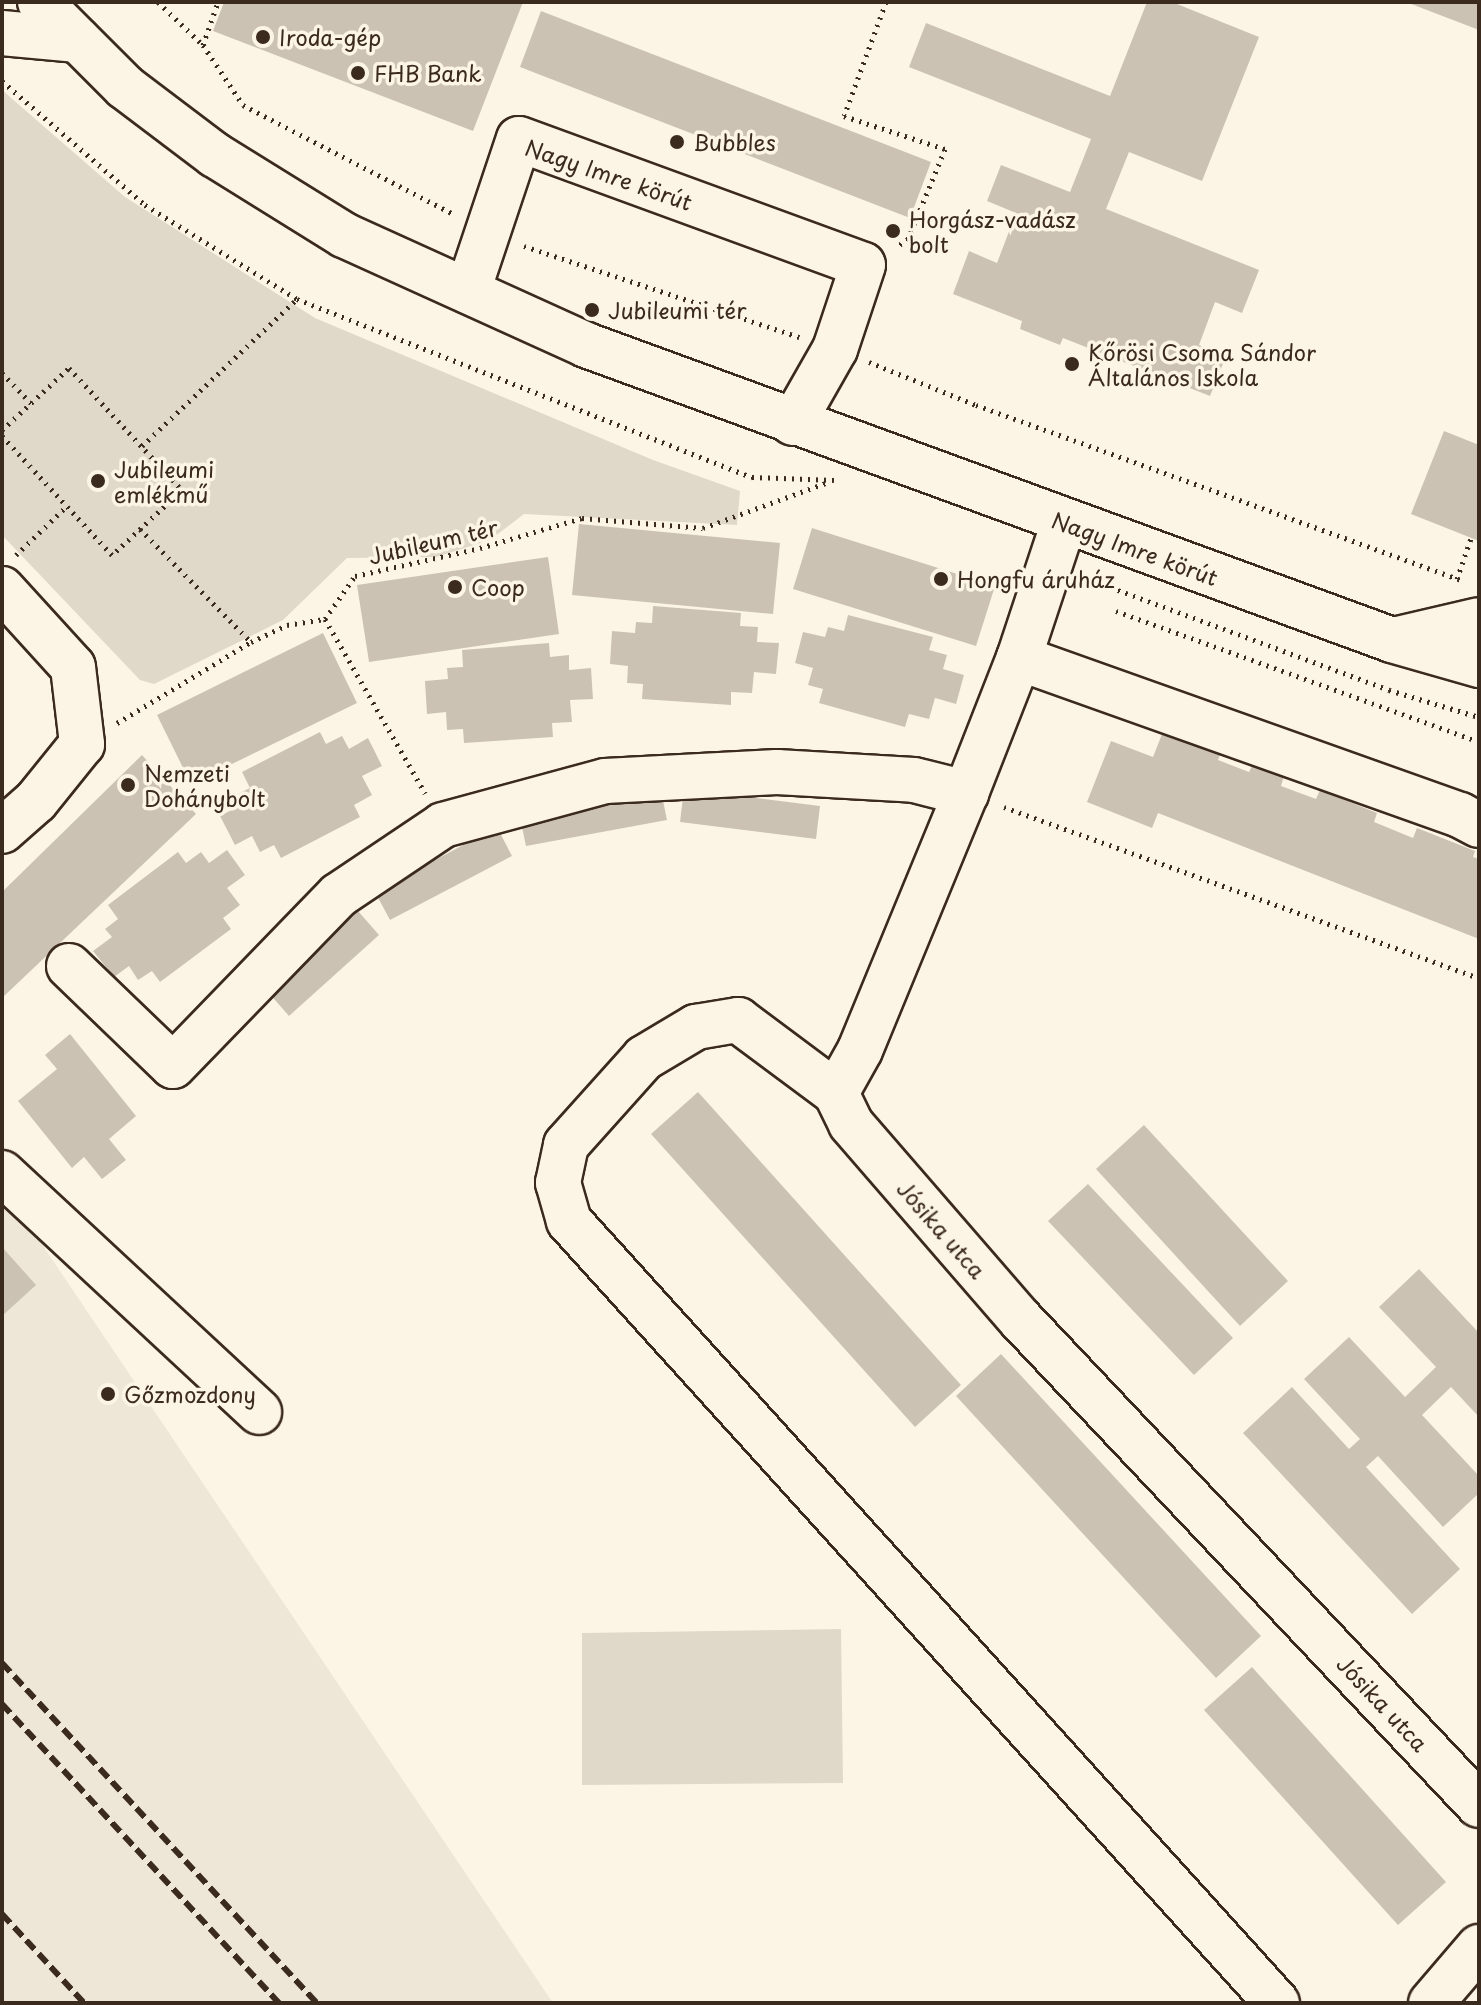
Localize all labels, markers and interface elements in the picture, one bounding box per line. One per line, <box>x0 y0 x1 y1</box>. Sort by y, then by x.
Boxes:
place label: Iroda-gép <box>279 24 381 50</box>
marker: Iroda-gép <box>254 28 272 46</box>
place label: FHB Bank <box>374 60 481 86</box>
marker: FHB Bank <box>349 64 367 82</box>
place label: Bubbles <box>693 129 776 155</box>
street label: Nagy Imre körút <box>522 133 696 215</box>
marker: Bubbles <box>668 133 686 151</box>
place label: Horgász-vadász bolt <box>909 205 1076 256</box>
marker: Horgász-vadász bolt <box>884 222 902 240</box>
place label: Jubileumi tér <box>608 297 746 323</box>
marker: Jubileumi tér <box>583 301 601 319</box>
place label: Kőrösi Csoma Sándor Általános Iskola <box>1088 338 1317 390</box>
marker: Kőrösi Csoma Sándor Általános Iskola <box>1063 355 1081 373</box>
place label: Jubileumi emlékmű <box>114 455 214 506</box>
marker: Jubileumi emlékmű <box>89 472 107 490</box>
street label: Nagy Imre körút <box>1048 506 1222 590</box>
street label: Jubileum tér <box>366 513 500 569</box>
place label: Hongfu áruház <box>957 566 1114 592</box>
marker: Hongfu áruház <box>932 570 950 588</box>
place label: Coop <box>471 574 525 600</box>
marker: Coop <box>446 578 464 596</box>
place label: Nemzeti Dohánybolt <box>144 759 265 810</box>
marker: Nemzeti Dohánybolt <box>119 776 137 794</box>
street label: Jósika utca <box>892 1175 992 1283</box>
place label: Gőzmozdony <box>124 1381 256 1407</box>
marker: Gőzmozdony <box>99 1385 117 1403</box>
street label: Jósika utca <box>1332 1650 1434 1756</box>

